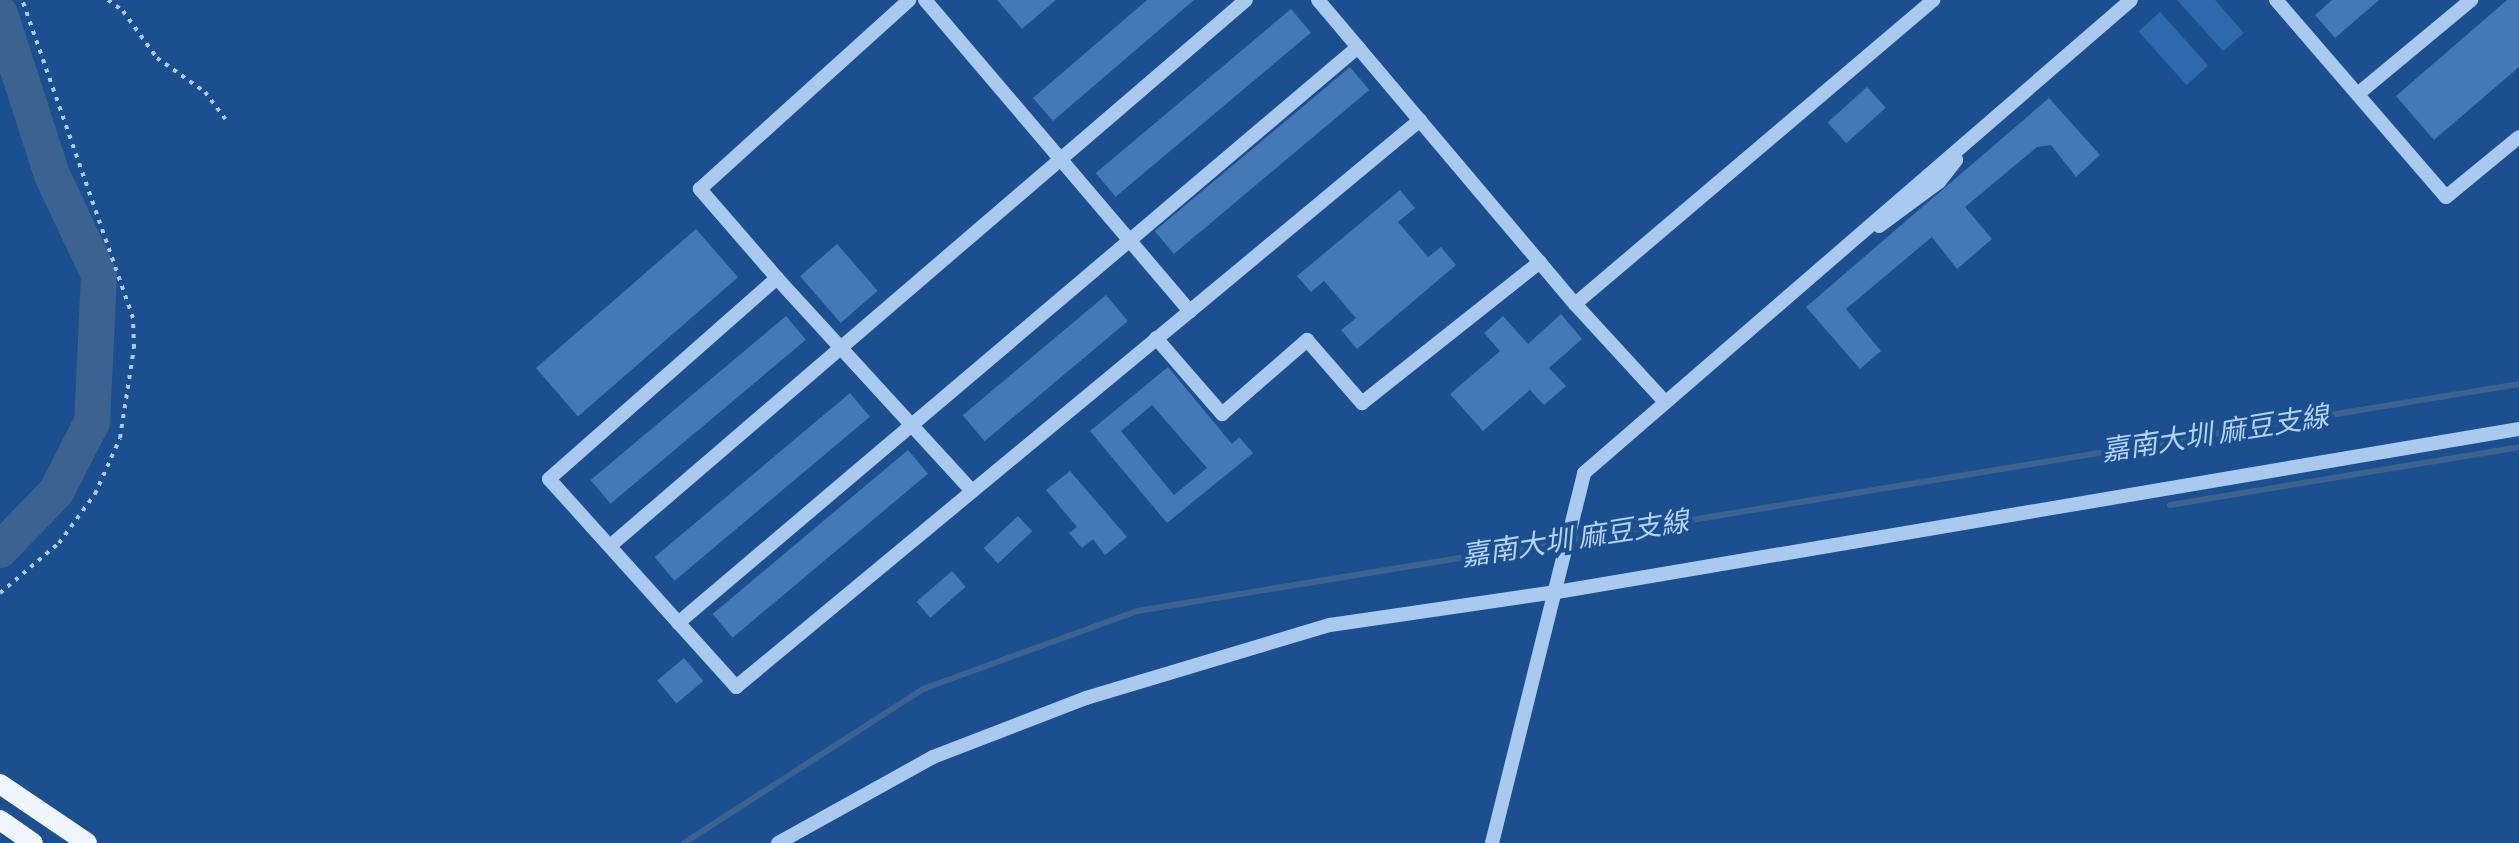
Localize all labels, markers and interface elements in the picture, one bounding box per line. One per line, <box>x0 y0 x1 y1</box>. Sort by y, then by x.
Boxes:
water label: 嘉南大圳 麻豆支線 <box>2099 399 2331 469</box>
water label: 嘉南大圳 麻豆支線 <box>1459 504 1691 574</box>

